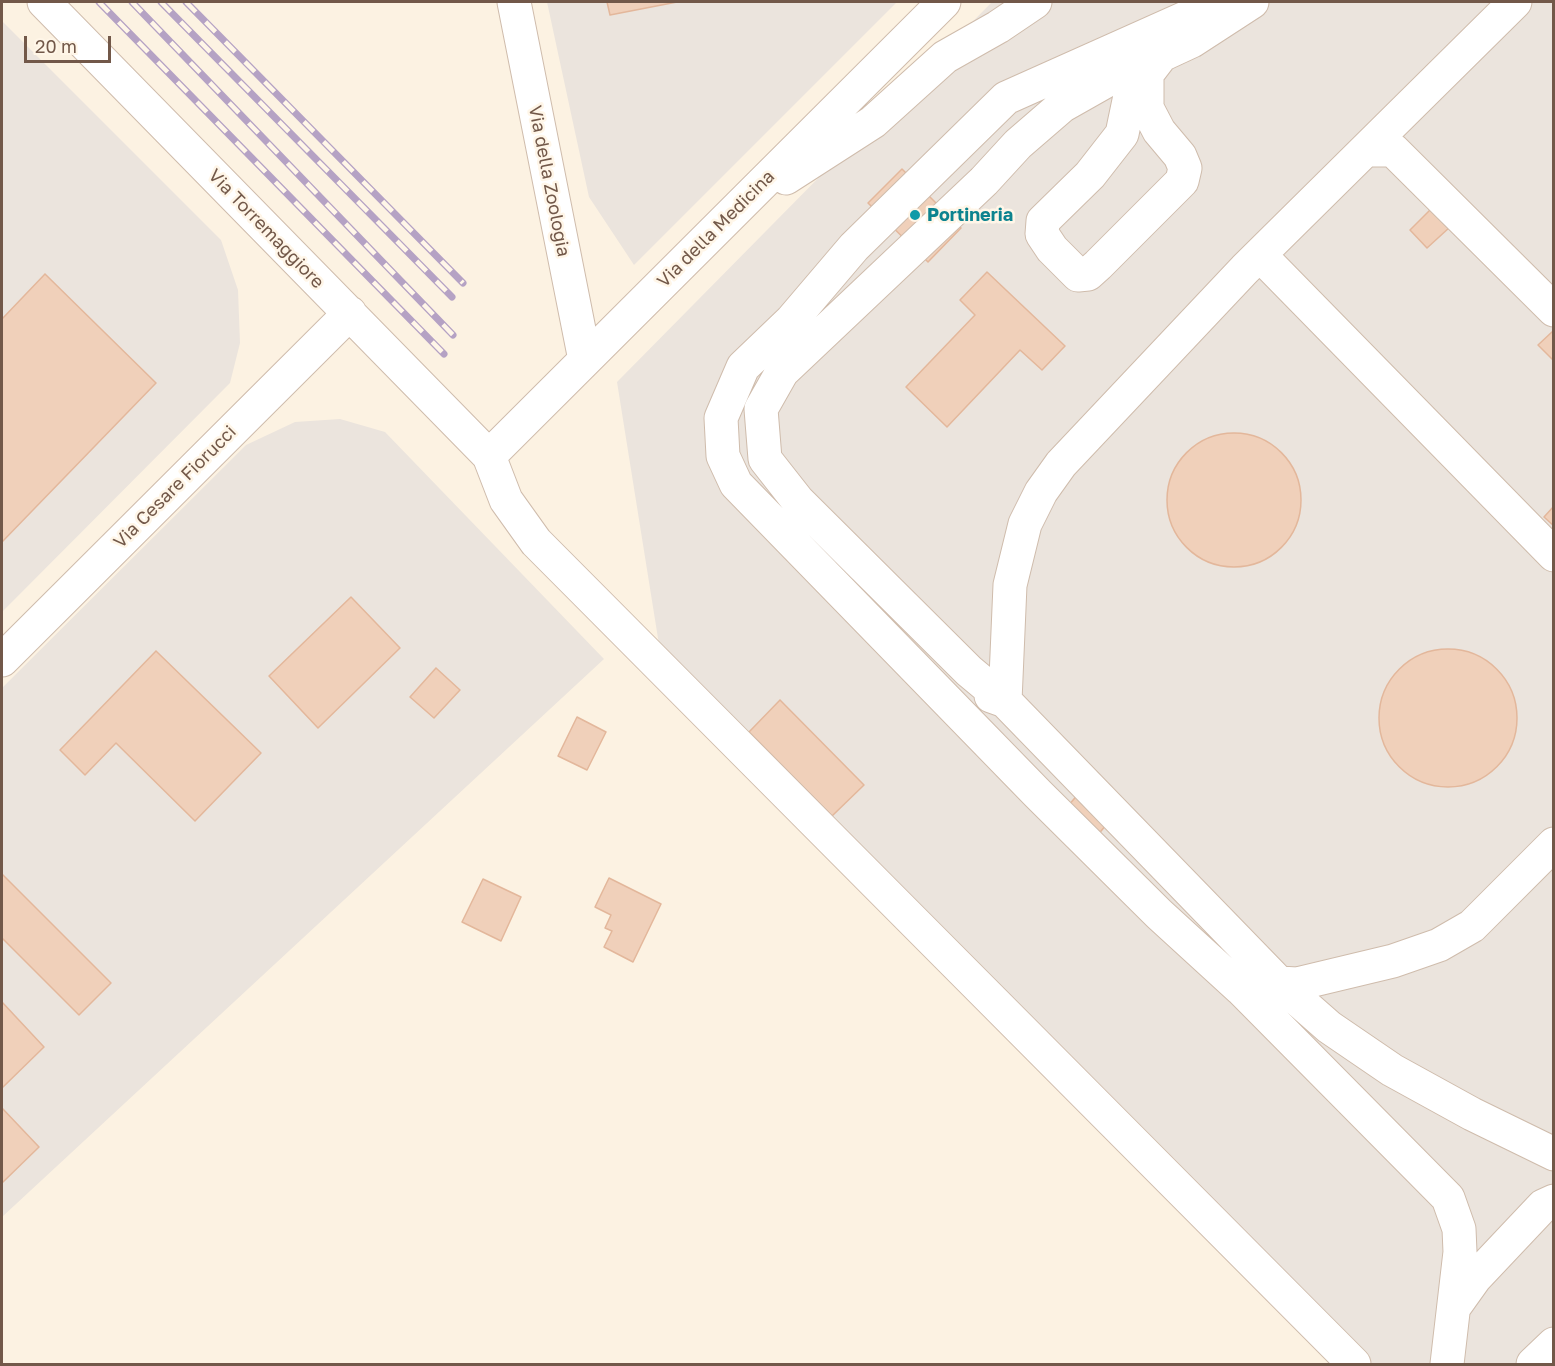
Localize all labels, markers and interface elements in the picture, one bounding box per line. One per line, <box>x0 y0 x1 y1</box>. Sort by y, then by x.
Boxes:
scale bar <box>27 24 114 62</box>
text: 20 m <box>35 35 77 57</box>
street label: Via della Zoologia <box>524 103 574 259</box>
street label: Via Torremaggiore <box>204 165 328 293</box>
street label: Via della Medicina <box>653 166 779 292</box>
place label: Portineria <box>927 204 1013 226</box>
marker: Portineria <box>908 208 922 222</box>
street label: Via Cesare Fiorucci <box>109 421 241 553</box>

